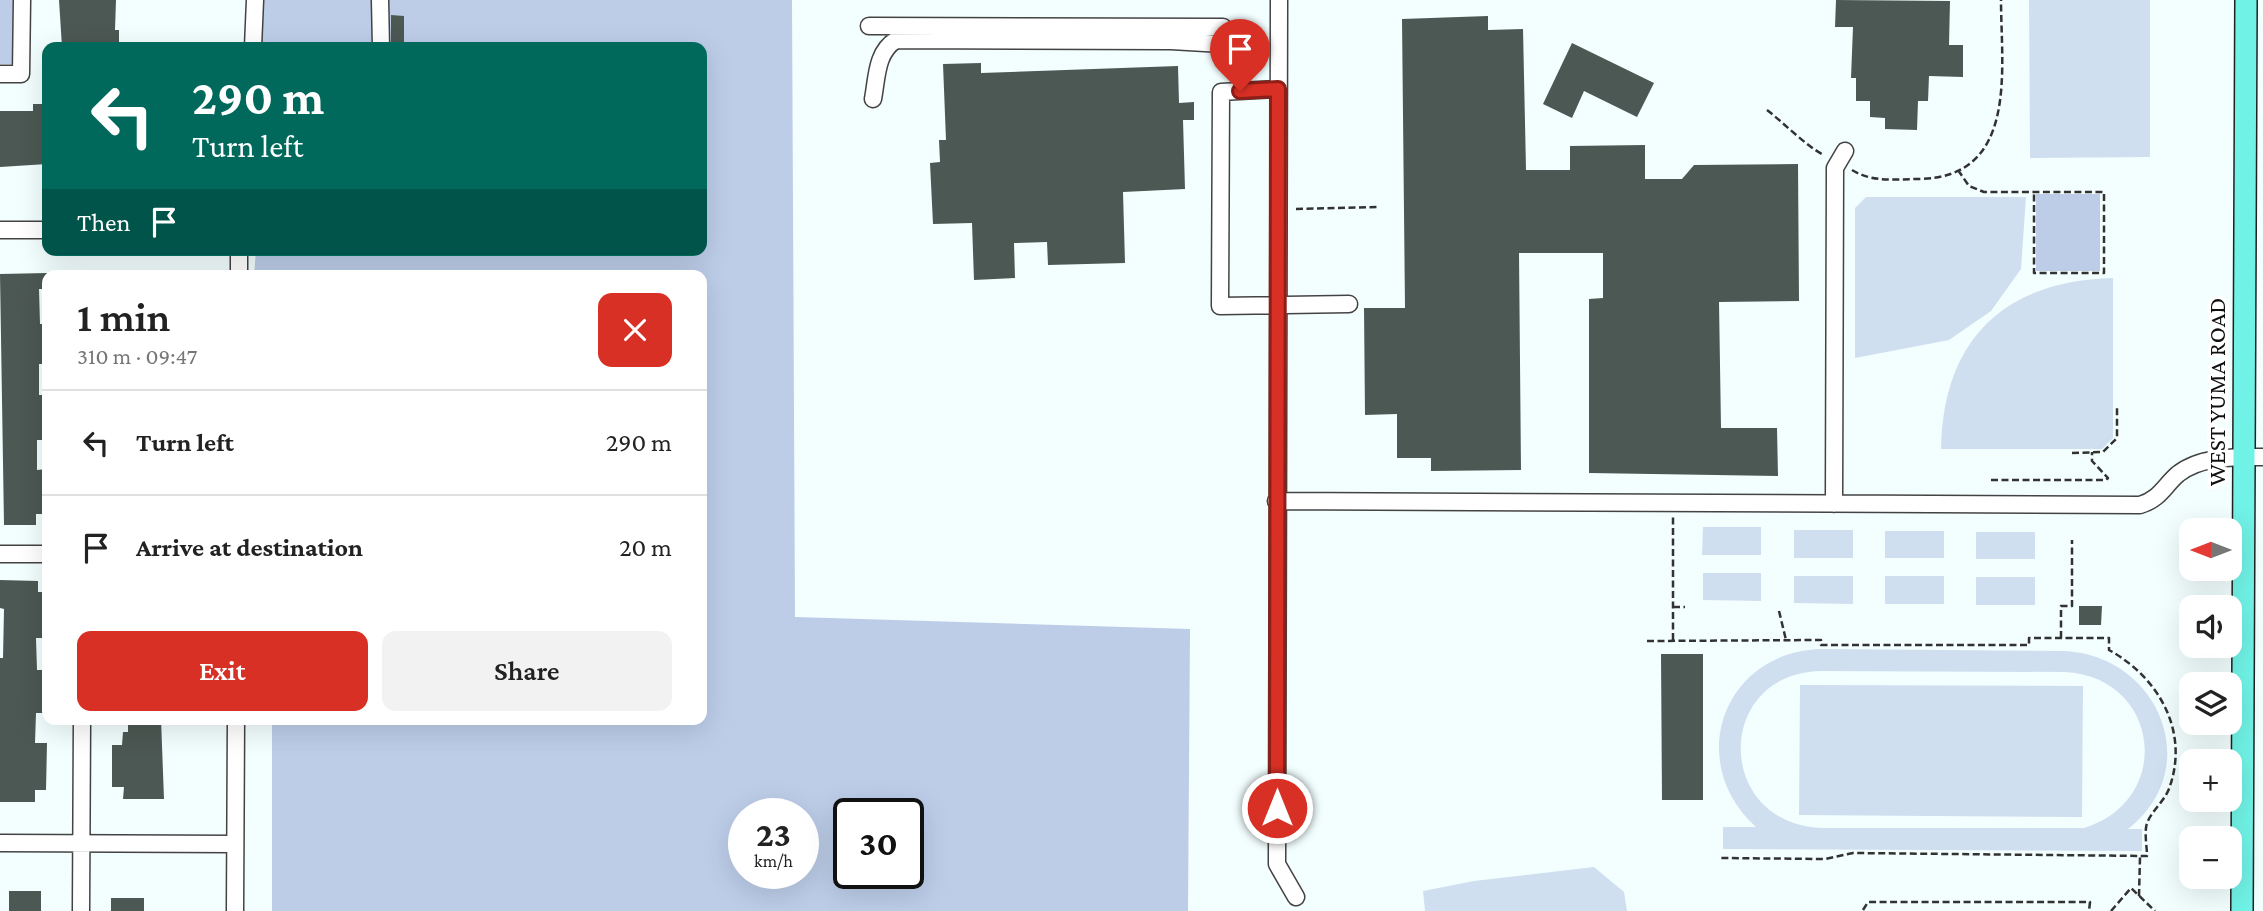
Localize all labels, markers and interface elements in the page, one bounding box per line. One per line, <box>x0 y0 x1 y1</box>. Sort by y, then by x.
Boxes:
pin <box>1210 19 1270 91</box>
icon: arrive <box>1221 30 1259 68</box>
icon: left <box>77 70 168 161</box>
text: 290 m <box>192 70 324 125</box>
text: Turn left <box>192 128 303 164</box>
icon: arrive <box>145 203 183 241</box>
text: Then <box>77 208 131 237</box>
text: 1 min <box>77 293 170 340</box>
button: close <box>598 293 672 367</box>
street label: WEST YUMA ROAD <box>2203 298 2230 486</box>
text: 310 m · 09:47 <box>77 343 197 369</box>
icon: left <box>77 424 115 462</box>
text: Turn left <box>136 428 234 457</box>
text: 290 m <box>606 428 672 457</box>
north arrow <box>2179 518 2242 581</box>
map controls <box>2179 518 2242 889</box>
icon: arrive <box>77 529 115 567</box>
text: Arrive at destination <box>136 533 363 562</box>
text: 20 m <box>619 533 672 562</box>
button: sound <box>2179 595 2242 658</box>
button: Exit <box>77 631 368 711</box>
button: Share <box>382 631 672 711</box>
button: layers <box>2179 672 2242 735</box>
button: + <box>2179 749 2242 812</box>
position arrow <box>1240 771 1314 845</box>
speed limit sign: 30 <box>833 798 924 889</box>
text: 23 <box>756 815 791 854</box>
button: − <box>2179 826 2242 889</box>
text: km/h <box>754 851 793 871</box>

